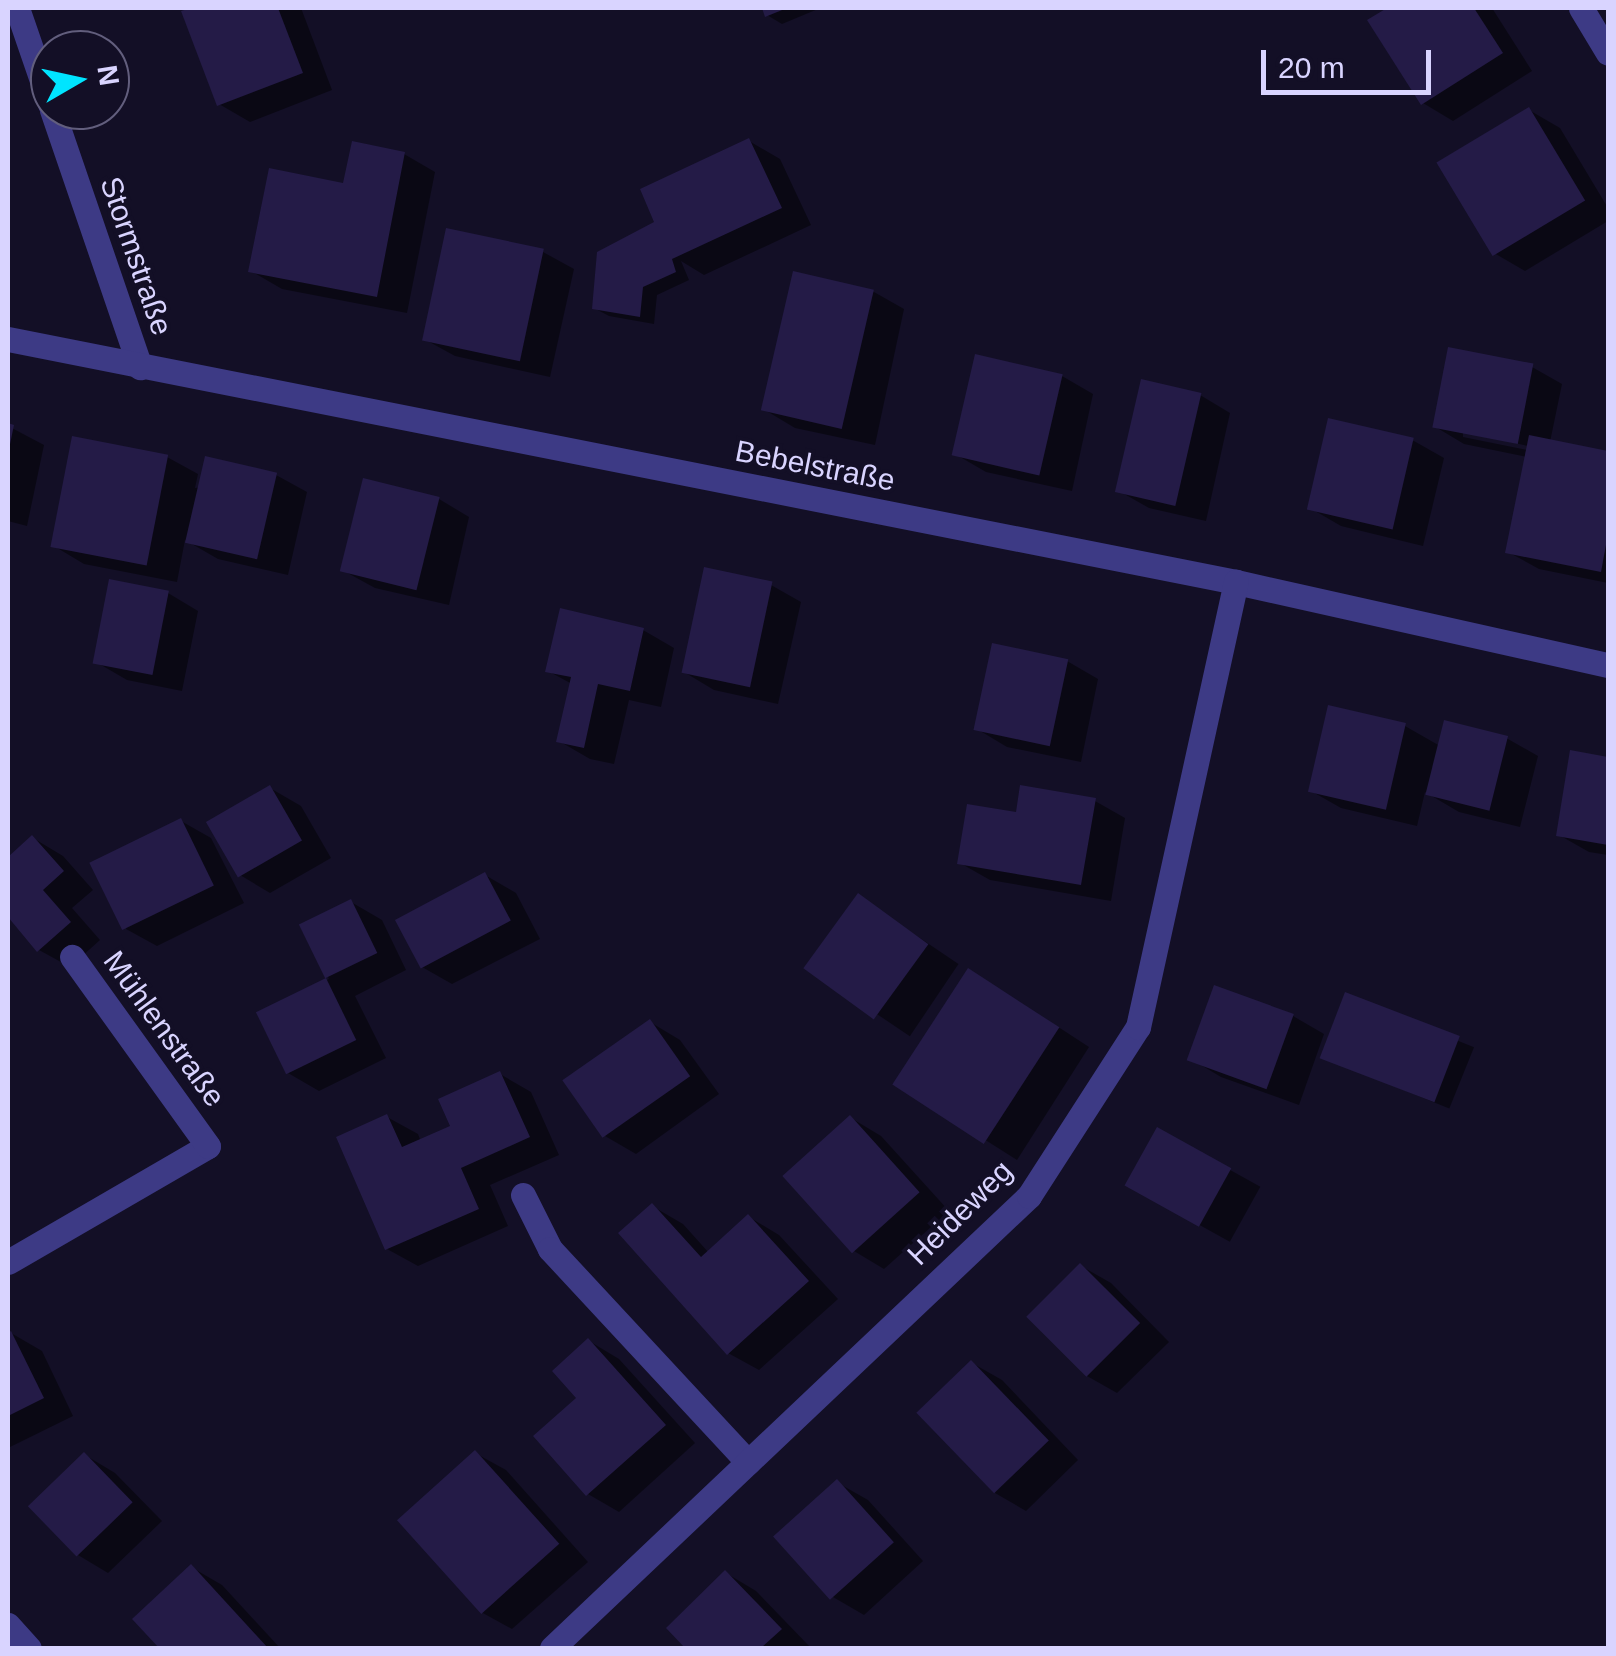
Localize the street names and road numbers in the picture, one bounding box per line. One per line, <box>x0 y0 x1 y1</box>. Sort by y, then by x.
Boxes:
street label: Stormstraße <box>92 172 180 340</box>
street label: Bebelstraße <box>732 433 898 499</box>
street label: Mühlenstraße <box>96 944 232 1114</box>
street label: Heideweg <box>900 1153 1020 1273</box>

